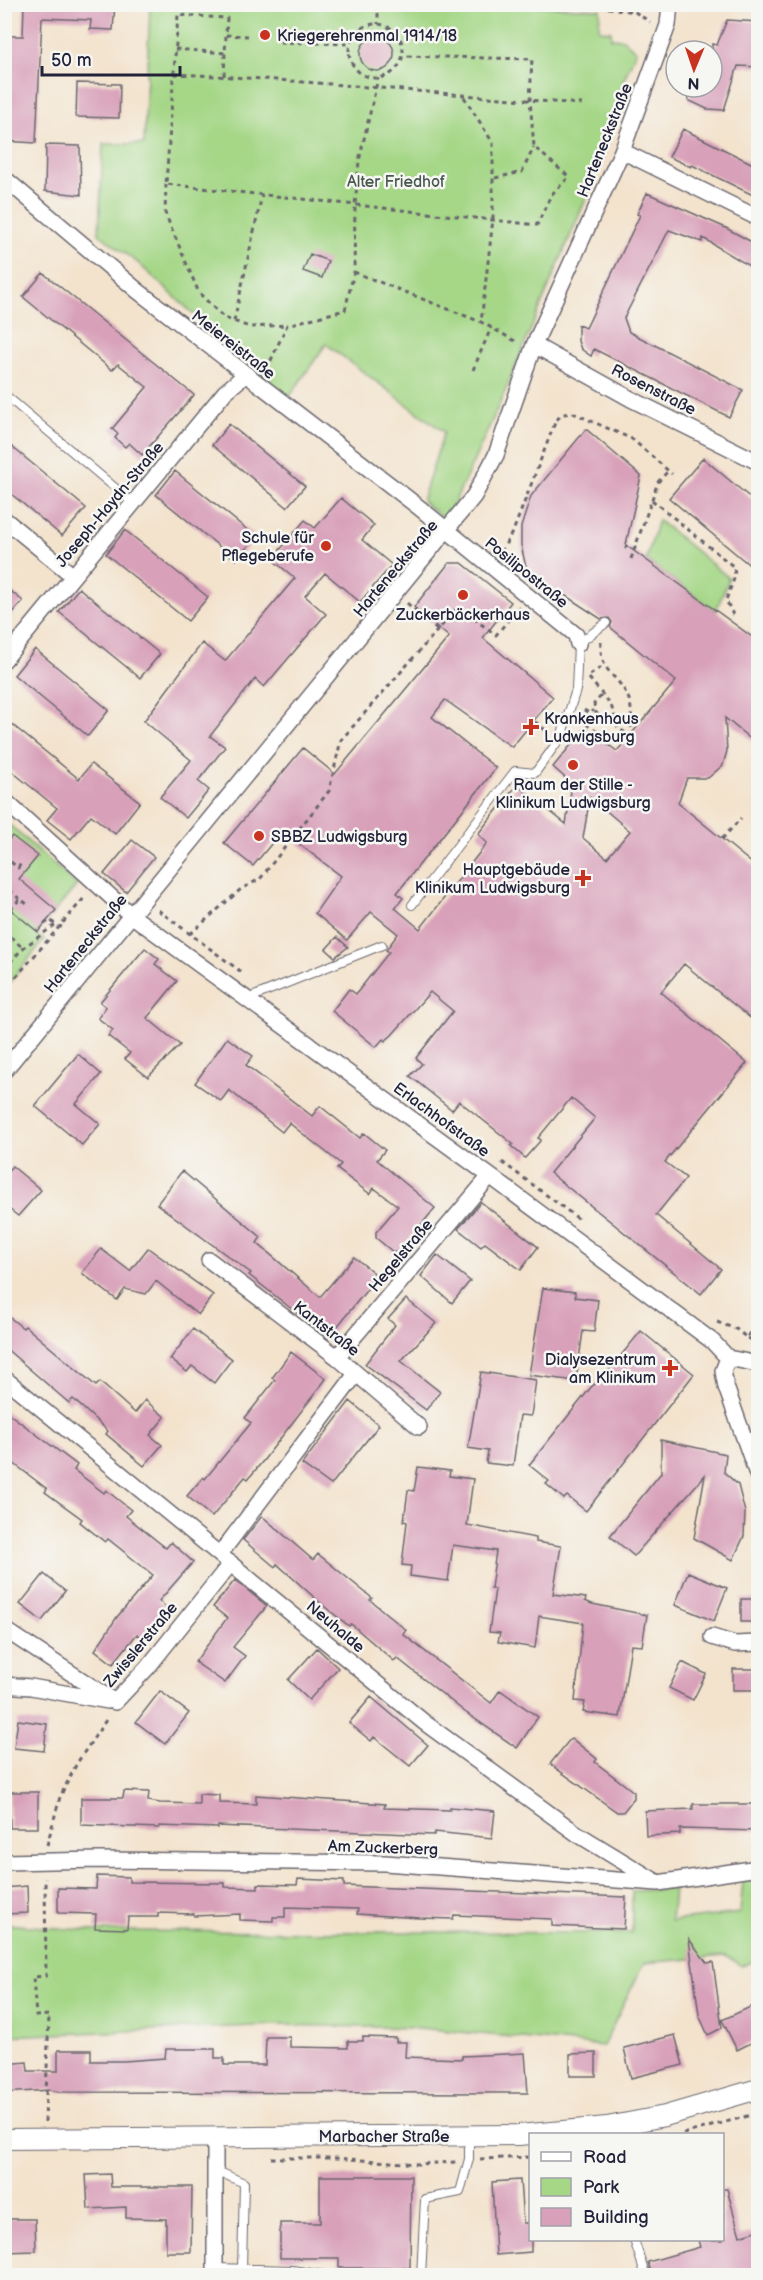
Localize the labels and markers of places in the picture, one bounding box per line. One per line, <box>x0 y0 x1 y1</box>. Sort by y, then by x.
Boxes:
place label: Kriegerehrenmal 1914/18 <box>277 27 457 46</box>
marker: Kriegerehrenmal 1914/18 <box>258 28 272 42</box>
place label: Schule für Pflegeberufe <box>221 529 315 566</box>
marker: Schule für Pflegeberufe <box>319 539 333 553</box>
marker: Zuckerbäckerhaus <box>456 588 470 602</box>
place label: Zuckerbäckerhaus <box>395 606 530 625</box>
place label: Krankenhaus Ludwigsburg <box>544 710 639 747</box>
marker: Krankenhaus Ludwigsburg <box>522 718 540 736</box>
marker: Raum der Stille - Klinikum Ludwigsburg <box>566 758 580 772</box>
place label: Raum der Stille - Klinikum Ludwigsburg <box>495 776 651 813</box>
place label: SBBZ Ludwigsburg <box>271 828 407 847</box>
marker: SBBZ Ludwigsburg <box>252 829 266 843</box>
place label: Hauptgebäude Klinikum Ludwigsburg <box>415 861 571 898</box>
marker: Hauptgebäude Klinikum Ludwigsburg <box>574 869 592 887</box>
place label: Dialysezentrum am Klinikum <box>545 1351 656 1388</box>
marker: Dialysezentrum am Klinikum <box>661 1359 679 1377</box>

